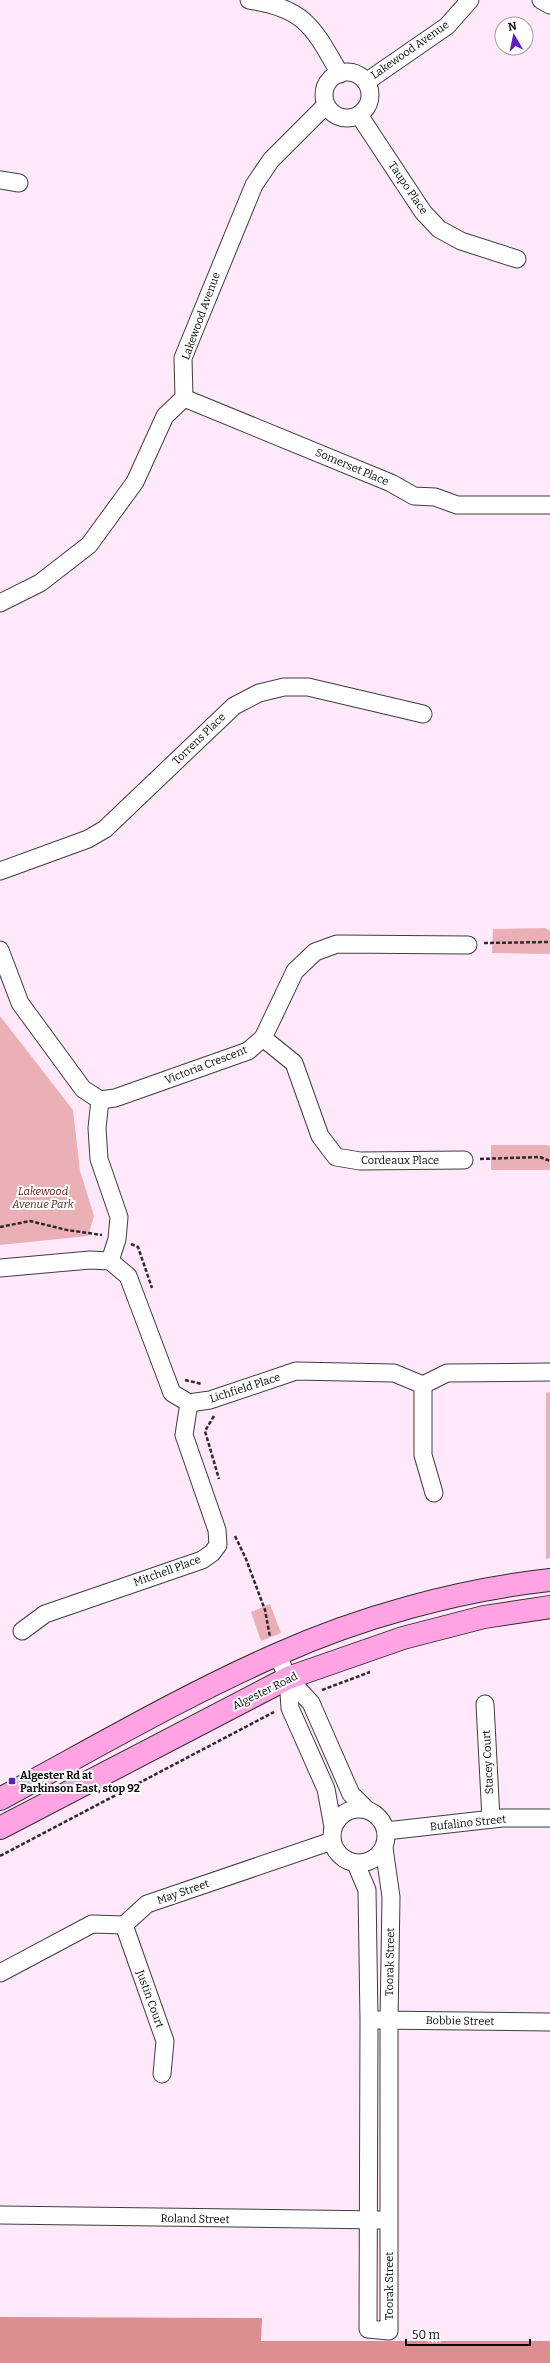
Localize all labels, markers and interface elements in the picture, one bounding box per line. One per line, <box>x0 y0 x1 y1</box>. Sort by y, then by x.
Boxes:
north arrow <box>494 16 534 56</box>
street label: Lakewood Avenue <box>368 18 452 82</box>
text: N <box>507 19 518 34</box>
street label: Taupo Place <box>386 159 430 217</box>
street label: Lakewood Avenue <box>179 270 223 362</box>
street label: Somerset Place <box>313 446 391 488</box>
street label: Torrens Place <box>170 710 228 768</box>
street label: Victoria Crescent <box>163 1043 249 1087</box>
street label: Cordeaux Place <box>361 1154 439 1167</box>
park label: Lakewood Avenue Park <box>11 1185 75 1211</box>
street label: Lichfield Place <box>208 1370 282 1406</box>
street label: Mitchell Place <box>132 1553 202 1589</box>
street label: Algester Road <box>230 1669 300 1712</box>
street label: Stacey Court <box>480 1730 496 1794</box>
place label: Algester Rd at Parkinson East, stop 92 <box>20 1769 140 1795</box>
marker: Algester Rd at Parkinson East, stop 92 <box>7 1776 17 1786</box>
street label: Bufalino Street <box>429 1813 507 1833</box>
street label: May Street <box>155 1877 211 1907</box>
street label: Toorak Street <box>383 1928 397 1996</box>
street label: Justin Court <box>133 1967 167 2030</box>
street label: Bobbie Street <box>426 2014 494 2028</box>
street label: Roland Street <box>160 2212 230 2226</box>
street label: Toorak Street <box>383 2252 396 2320</box>
scale bar <box>406 2321 530 2347</box>
text: 50 m <box>412 2328 441 2342</box>

